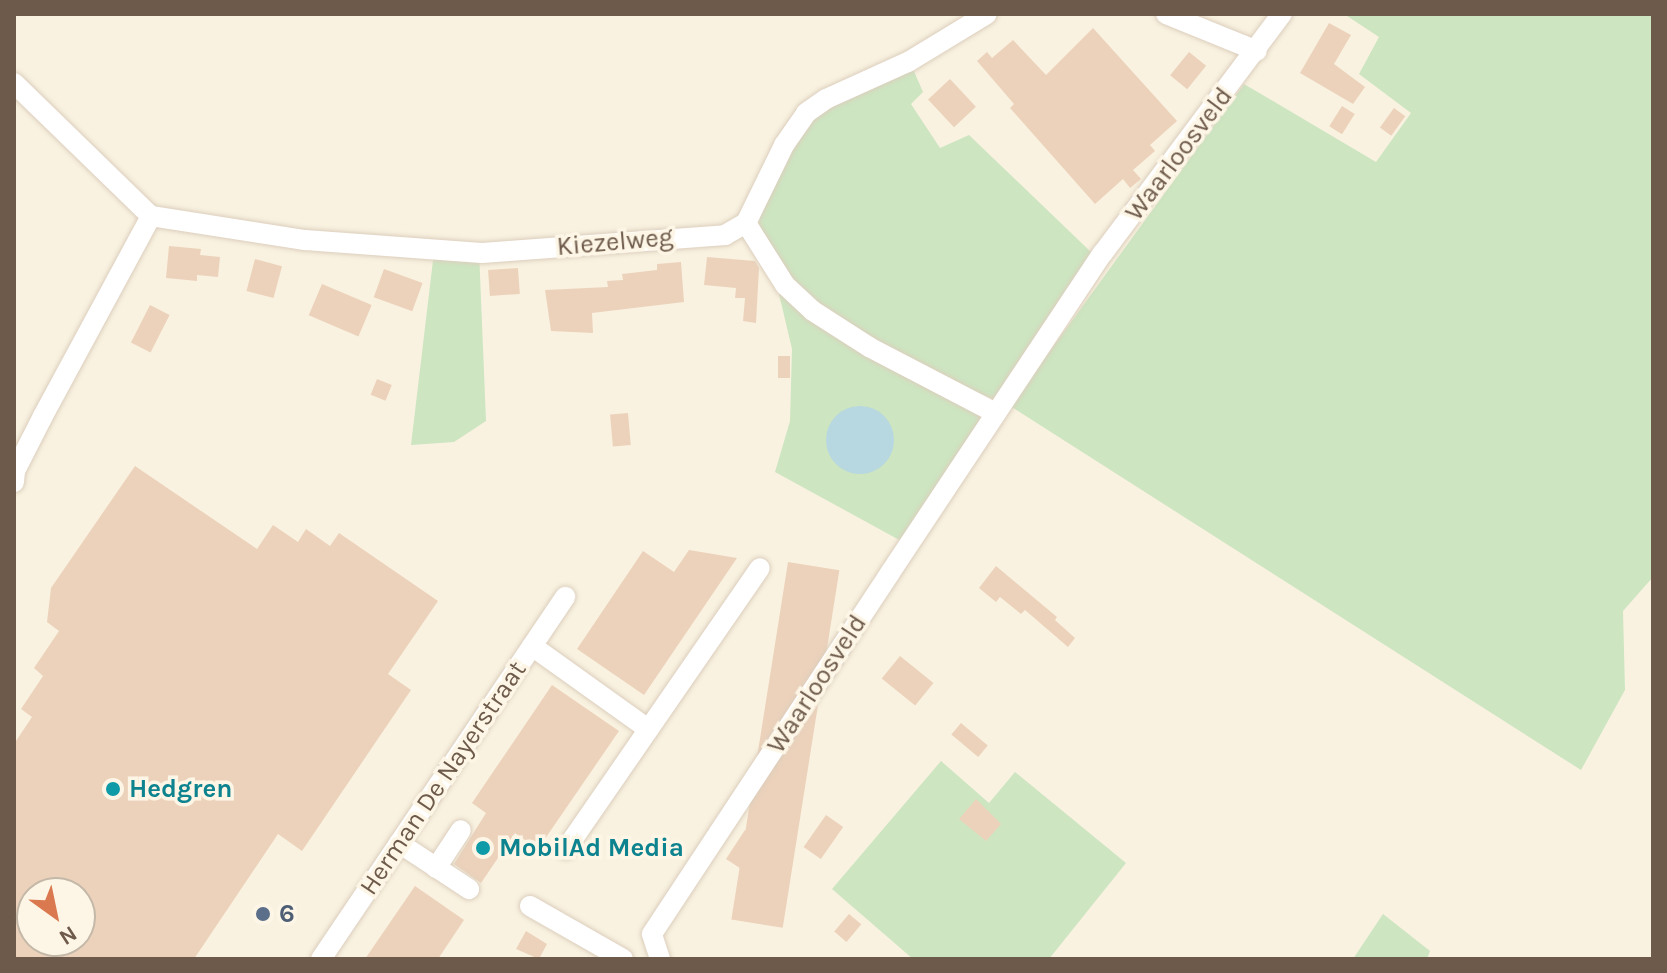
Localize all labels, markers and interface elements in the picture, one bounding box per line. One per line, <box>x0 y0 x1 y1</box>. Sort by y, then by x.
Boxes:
street label: Waarloosveld <box>1119 81 1239 227</box>
street label: Kiezelweg <box>555 221 675 263</box>
street label: Waarloosveld <box>761 609 873 759</box>
street label: Herman De Nayerstraat <box>353 655 533 901</box>
place label: Hedgren <box>129 773 232 805</box>
marker: Hedgren <box>104 780 122 798</box>
place label: MobilAd Media <box>499 832 684 864</box>
marker: MobilAd Media <box>474 839 492 857</box>
north arrow <box>16 877 96 957</box>
place label: 6 <box>279 898 295 930</box>
marker: 6 <box>254 905 272 923</box>
text: N <box>54 920 82 951</box>

